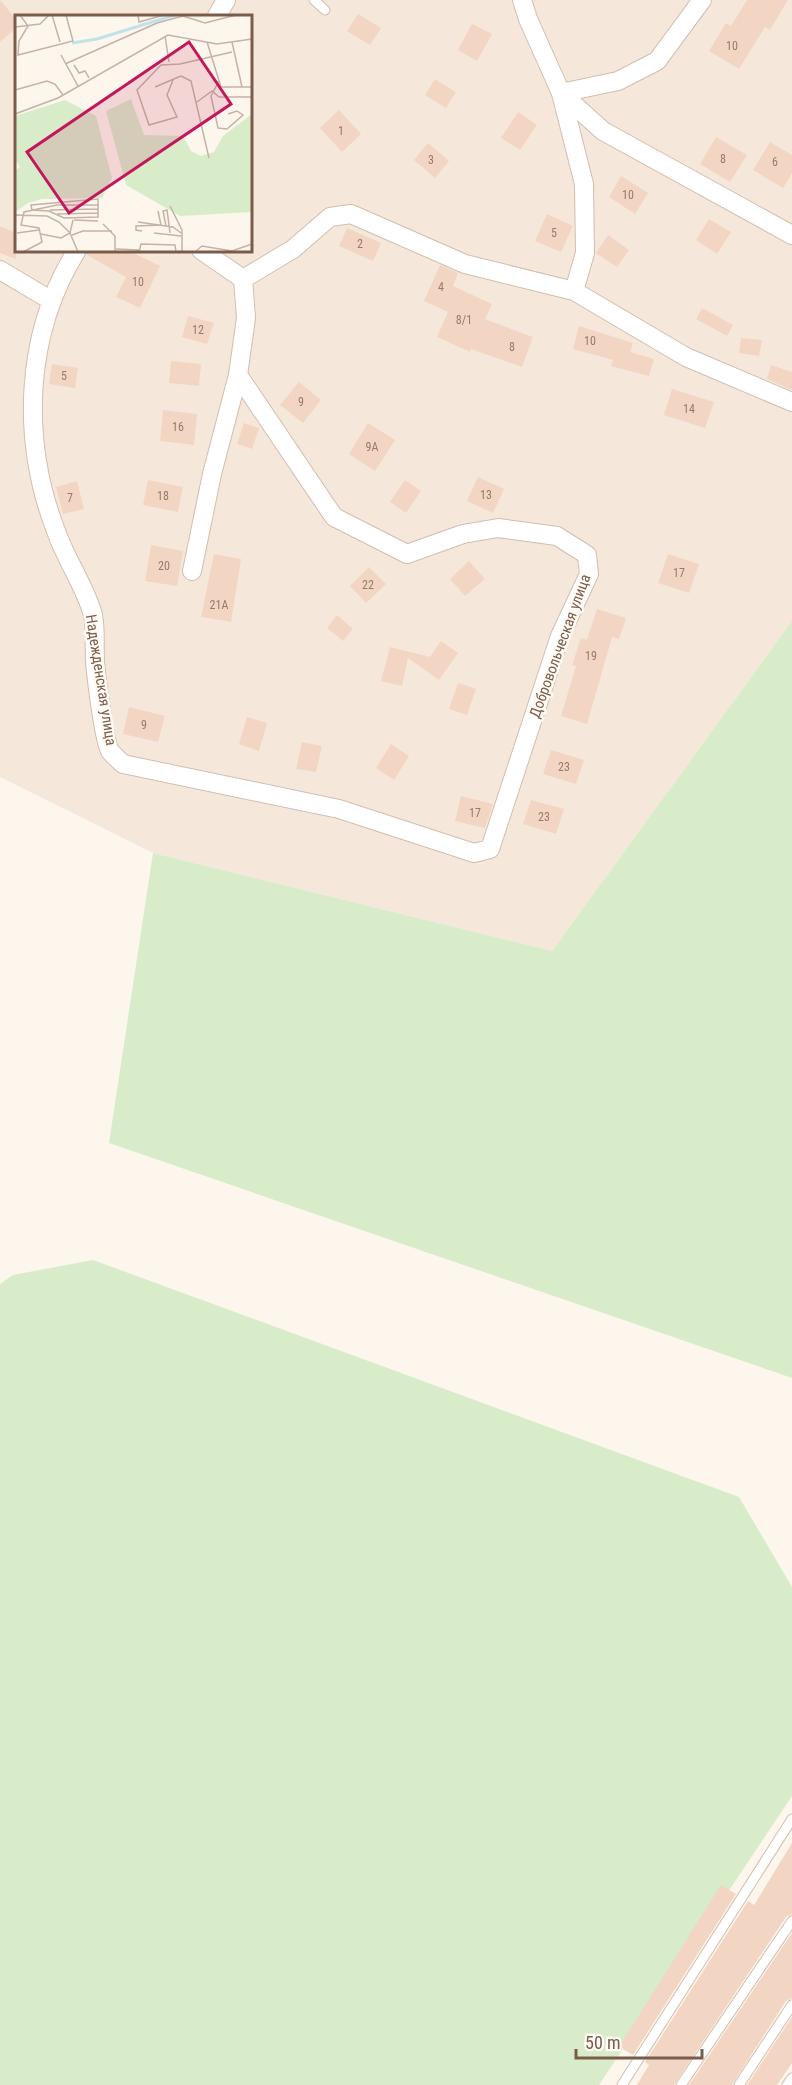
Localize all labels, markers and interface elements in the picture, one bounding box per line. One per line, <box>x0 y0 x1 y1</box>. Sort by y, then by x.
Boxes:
inset map <box>15 15 252 252</box>
house number: 10 <box>726 39 738 53</box>
house number: 1 <box>338 124 344 138</box>
house number: 8 <box>720 152 726 166</box>
house number: 3 <box>428 153 434 167</box>
house number: 6 <box>772 155 778 169</box>
house number: 10 <box>622 188 634 202</box>
house number: 5 <box>551 226 557 240</box>
house number: 2 <box>357 237 363 251</box>
house number: 10 <box>132 275 144 289</box>
house number: 4 <box>438 280 444 294</box>
house number: 8/1 <box>456 313 472 327</box>
house number: 12 <box>192 323 204 337</box>
house number: 10 <box>584 334 596 348</box>
house number: 8 <box>509 340 515 354</box>
house number: 5 <box>61 369 67 383</box>
house number: 9 <box>298 395 304 409</box>
house number: 14 <box>683 402 695 416</box>
house number: 16 <box>172 420 184 434</box>
house number: 9А <box>366 440 379 454</box>
house number: 13 <box>480 488 492 502</box>
house number: 18 <box>157 489 169 503</box>
house number: 7 <box>67 491 73 505</box>
house number: 20 <box>158 559 170 573</box>
house number: 17 <box>673 566 685 580</box>
street label: Добровольческая улица <box>526 572 594 720</box>
house number: 22 <box>362 578 374 592</box>
house number: 21А <box>210 598 228 612</box>
street label: Надежденская улица <box>82 613 120 747</box>
house number: 19 <box>585 649 597 663</box>
house number: 9 <box>141 718 147 732</box>
house number: 23 <box>558 760 570 774</box>
house number: 17 <box>469 806 481 820</box>
house number: 23 <box>538 810 550 824</box>
scale bar <box>576 2022 702 2060</box>
text: 50 m <box>585 2032 620 2053</box>

